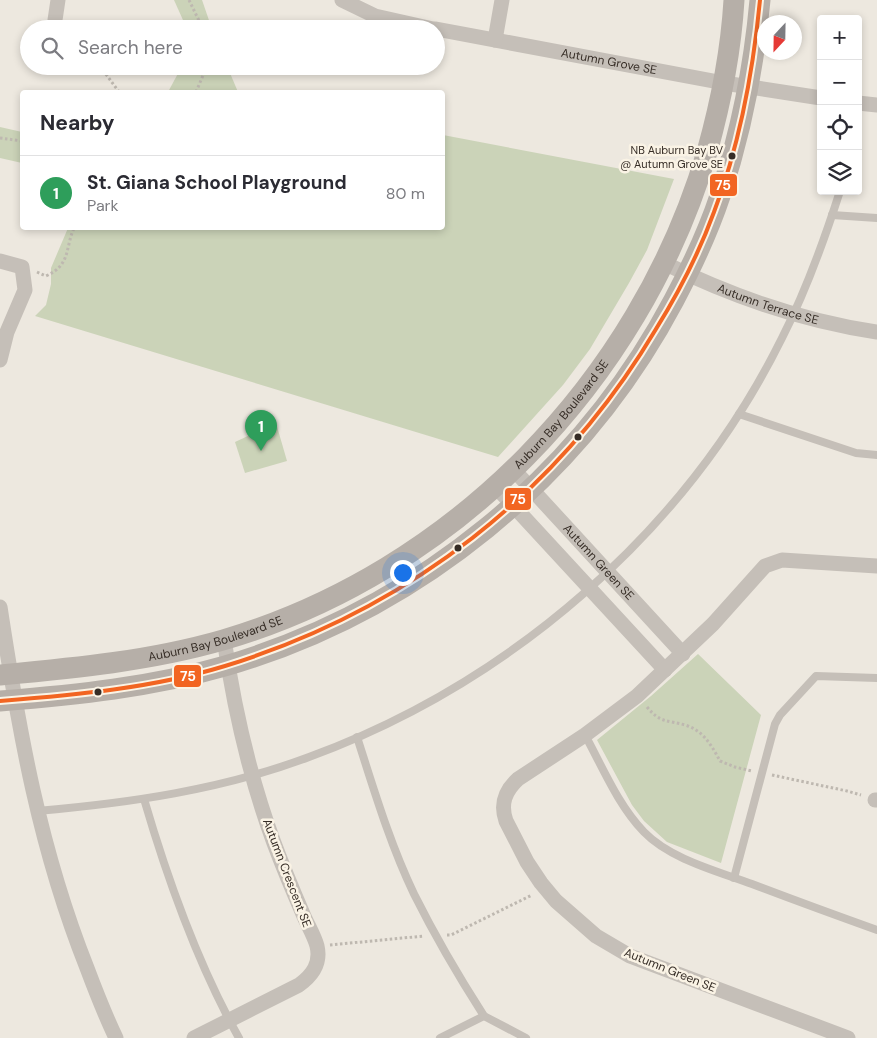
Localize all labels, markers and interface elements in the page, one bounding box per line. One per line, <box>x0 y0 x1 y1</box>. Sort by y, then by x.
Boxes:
north arrow <box>757 15 802 60</box>
map controls <box>817 15 862 195</box>
button: + <box>817 15 862 60</box>
search box <box>20 20 445 75</box>
icon: search <box>38 34 66 62</box>
text: Search here <box>78 35 183 60</box>
street label: Autumn Grove SE <box>560 45 658 78</box>
button: − <box>817 60 862 105</box>
button: locate <box>817 105 862 150</box>
text: Nearby <box>40 109 114 137</box>
place label: NB Auburn Bay BV @ Autumn Grove SE <box>620 143 724 171</box>
button: layers <box>817 150 862 195</box>
marker: NB Auburn Bay BV @ Autumn Grove SE <box>727 151 737 161</box>
text: St. Giana School Playground <box>87 170 347 195</box>
line badge: 75 <box>709 173 738 197</box>
text: 75 <box>715 176 731 194</box>
text: 1 <box>53 183 59 204</box>
text: 80 m <box>386 183 425 204</box>
text: Park <box>87 195 119 216</box>
street label: Autumn Terrace SE <box>715 280 820 328</box>
street label: Auburn Bay Boulevard SE <box>510 356 612 473</box>
pin: 1 <box>245 410 277 451</box>
unlabelled marker <box>573 432 583 442</box>
line badge: 75 <box>504 487 532 511</box>
text: 75 <box>510 490 526 508</box>
street label: Autumn Green SE <box>560 521 638 604</box>
unlabelled marker <box>453 543 463 553</box>
your location <box>390 560 416 586</box>
street label: Auburn Bay Boulevard SE <box>147 612 285 665</box>
line badge: 75 <box>173 664 202 688</box>
text: 75 <box>180 667 196 685</box>
unlabelled marker <box>93 687 103 697</box>
street label: Autumn Crescent SE <box>259 816 315 930</box>
street label: Autumn Green SE <box>622 944 719 996</box>

